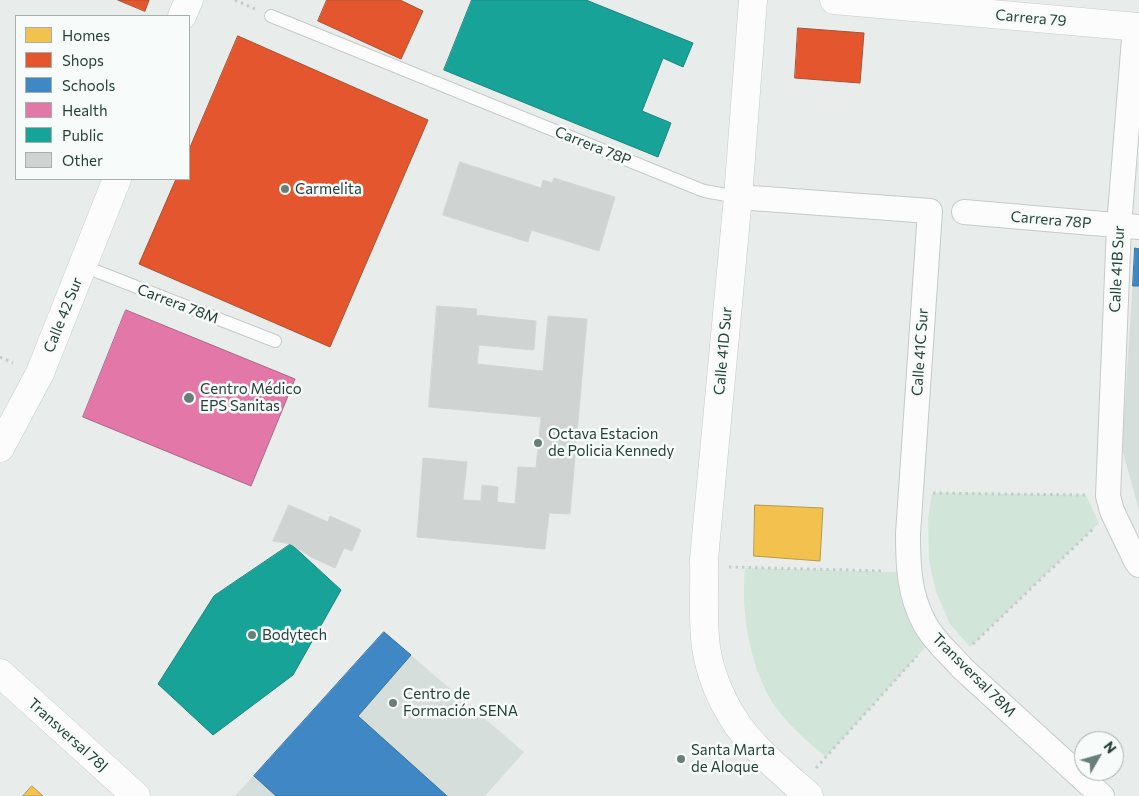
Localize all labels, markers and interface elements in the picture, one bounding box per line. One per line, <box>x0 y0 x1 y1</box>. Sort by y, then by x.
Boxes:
street label: Carrera 79 <box>995 6 1067 30</box>
legend <box>15 15 190 180</box>
text: Homes <box>62 26 110 44</box>
text: Shops <box>62 51 104 69</box>
text: Schools <box>62 76 115 94</box>
text: Health <box>62 101 108 119</box>
street label: Carrera 78P <box>552 123 634 169</box>
text: Public <box>62 126 104 144</box>
text: Other <box>62 151 103 169</box>
place label: Carmelita <box>295 180 362 198</box>
marker: Carmelita <box>279 183 291 195</box>
street label: Carrera 78P <box>1010 208 1092 232</box>
street label: Calle 41B Sur <box>1106 225 1128 313</box>
street label: Calle 42 Sur <box>40 275 86 355</box>
street label: Carrera 78M <box>135 280 221 328</box>
street label: Calle 41D Sur <box>710 306 736 396</box>
street label: Calle 41C Sur <box>908 308 932 396</box>
place label: Centro Médico EPS Sanitas <box>200 380 302 415</box>
marker: Centro Médico EPS Sanitas <box>182 391 196 405</box>
place label: Octava Estacion de Policia Kennedy <box>548 425 674 460</box>
marker: Octava Estacion de Policia Kennedy <box>532 437 544 449</box>
place label: Bodytech <box>262 626 327 644</box>
marker: Bodytech <box>246 629 258 641</box>
street label: Transversal 78M <box>928 629 1020 721</box>
place label: Centro de Formación SENA <box>403 685 518 720</box>
street label: Transversal 78J <box>24 694 112 776</box>
marker: Centro de Formación SENA <box>387 697 399 709</box>
north arrow <box>1074 731 1124 781</box>
text: N <box>1100 738 1120 756</box>
place label: Santa Marta de Aloque <box>691 741 775 776</box>
marker: Santa Marta de Aloque <box>675 753 687 765</box>

